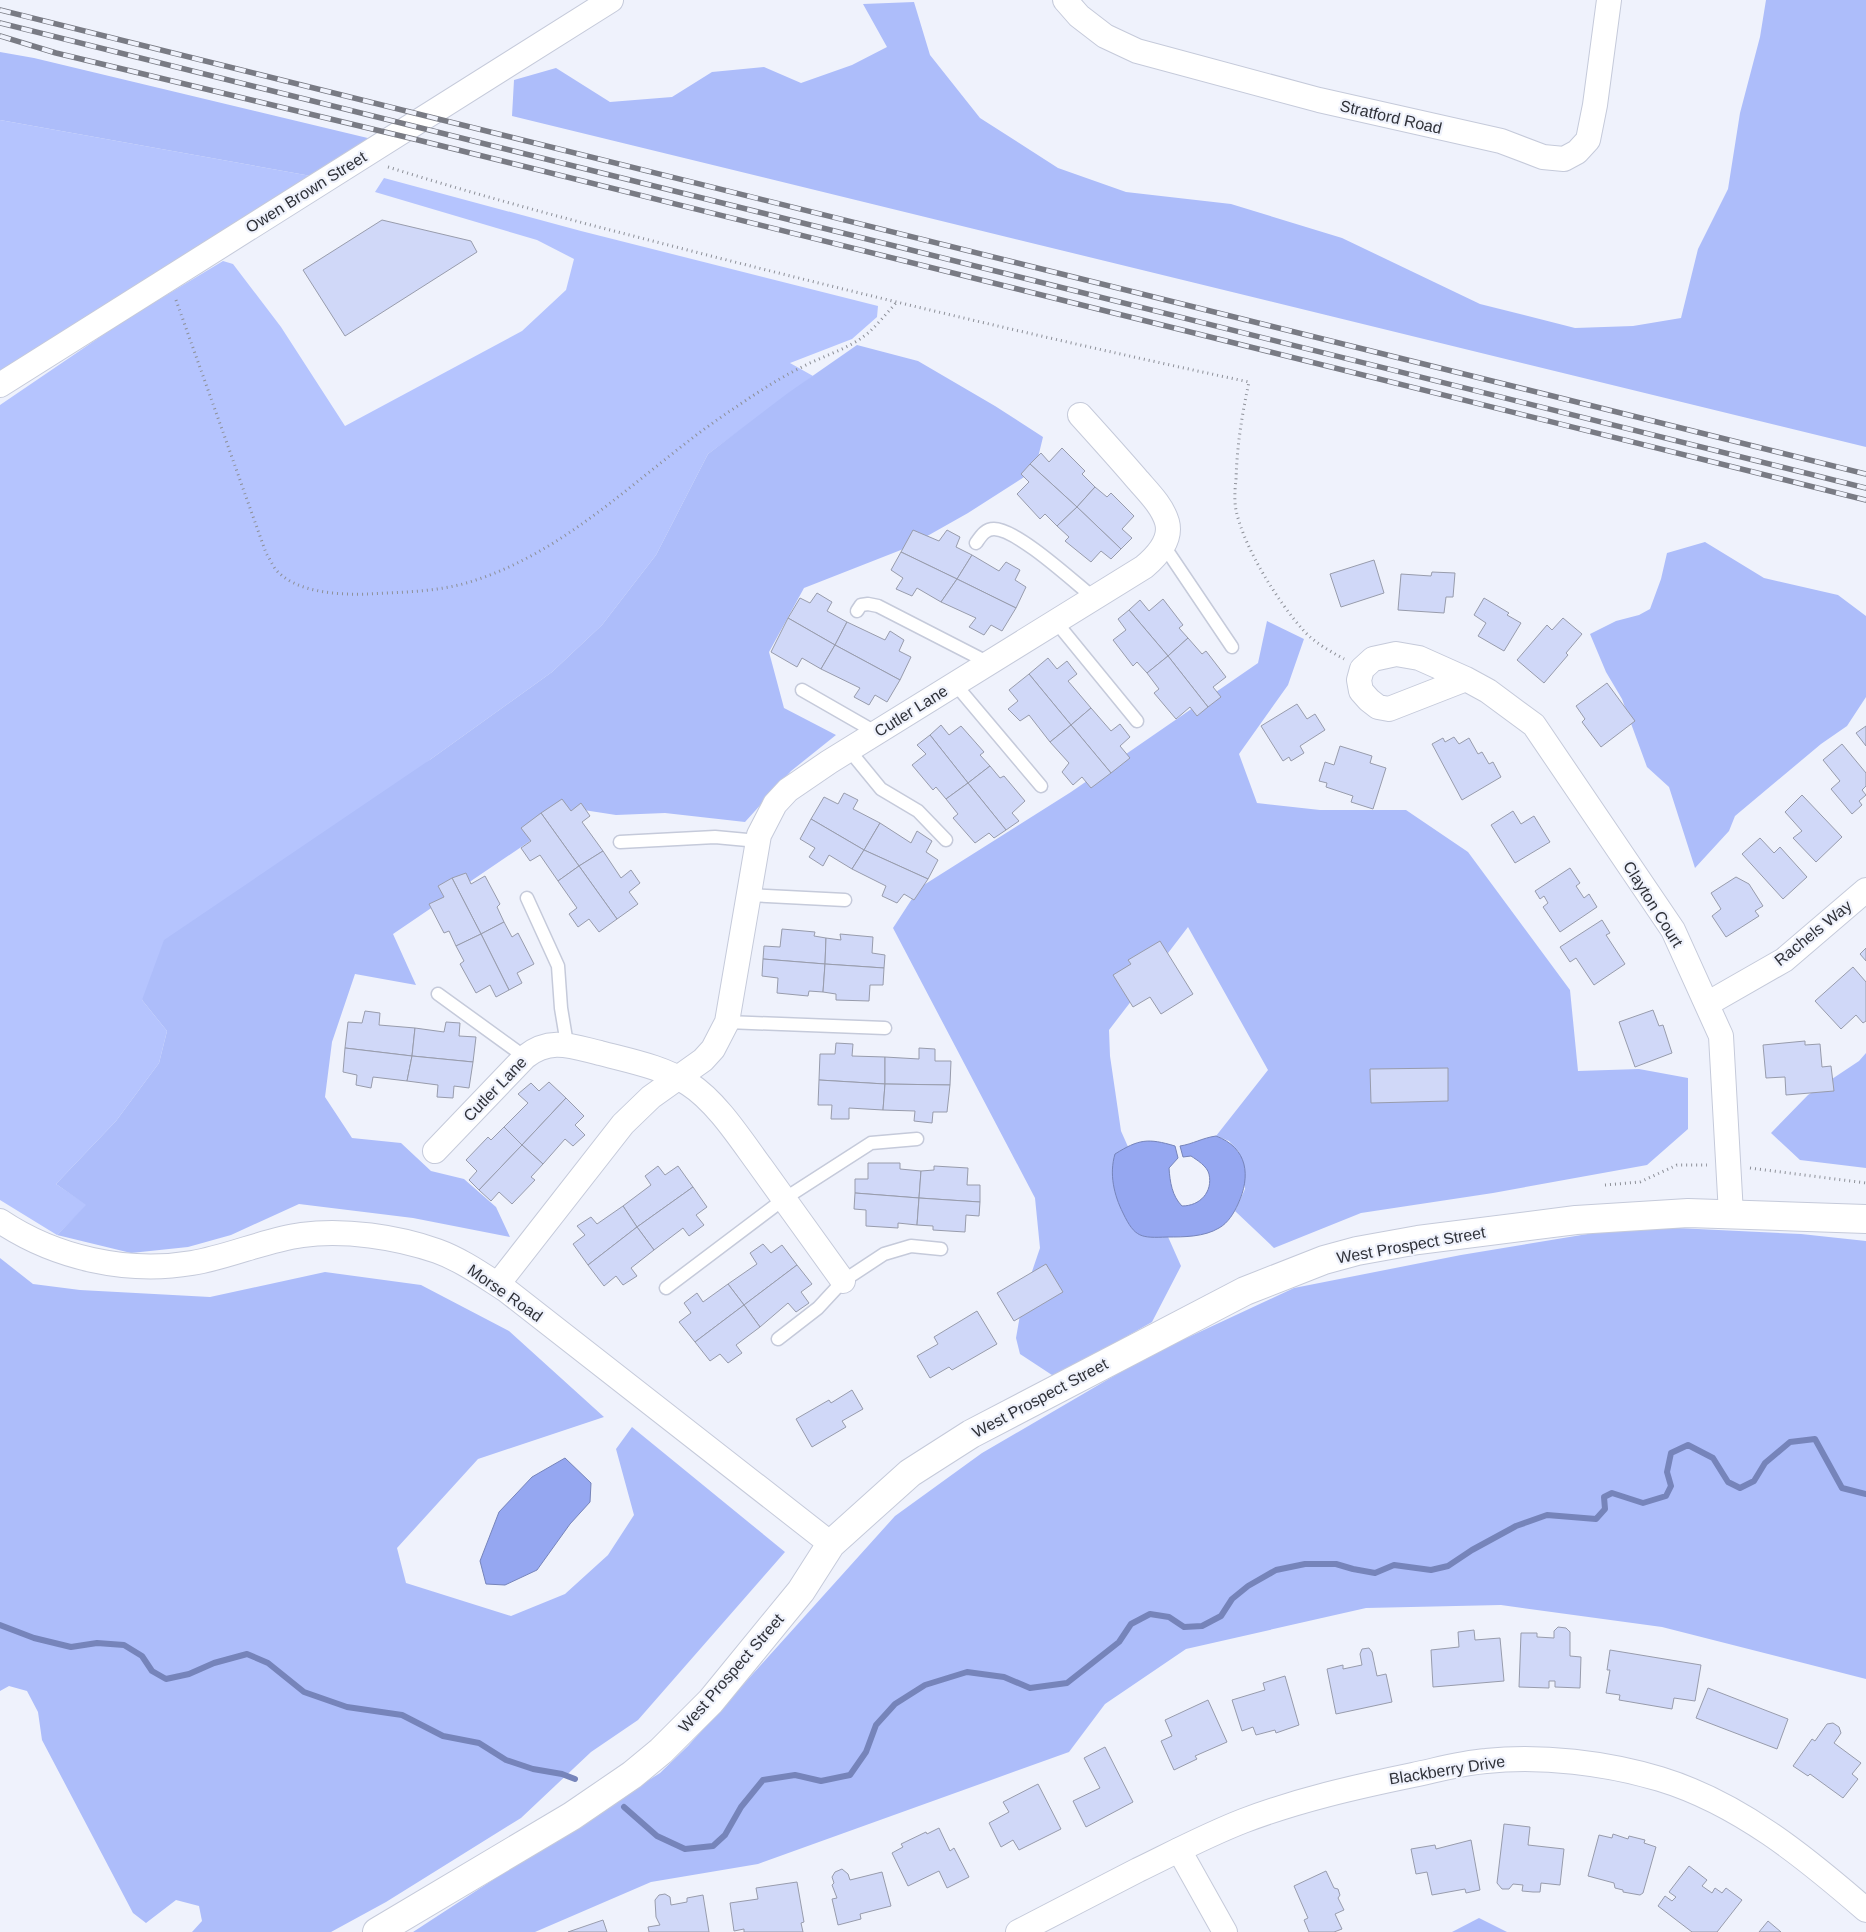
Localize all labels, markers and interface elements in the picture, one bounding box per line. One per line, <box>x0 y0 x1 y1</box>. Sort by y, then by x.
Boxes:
street label: Stratford Road <box>1338 97 1444 137</box>
street label: Owen Brown Street <box>243 148 370 236</box>
street label: Cutler Lane <box>871 682 951 740</box>
street label: Clayton Court <box>1620 858 1686 950</box>
street label: Rachels Way <box>1771 897 1855 969</box>
street label: Cutler Lane <box>460 1053 530 1125</box>
street label: West Prospect Street <box>1335 1223 1487 1266</box>
street label: Morse Road <box>464 1261 546 1325</box>
street label: West Prospect Street <box>969 1355 1111 1441</box>
street label: West Prospect Street <box>675 1610 787 1736</box>
street label: Blackberry Drive <box>1388 1752 1506 1788</box>

